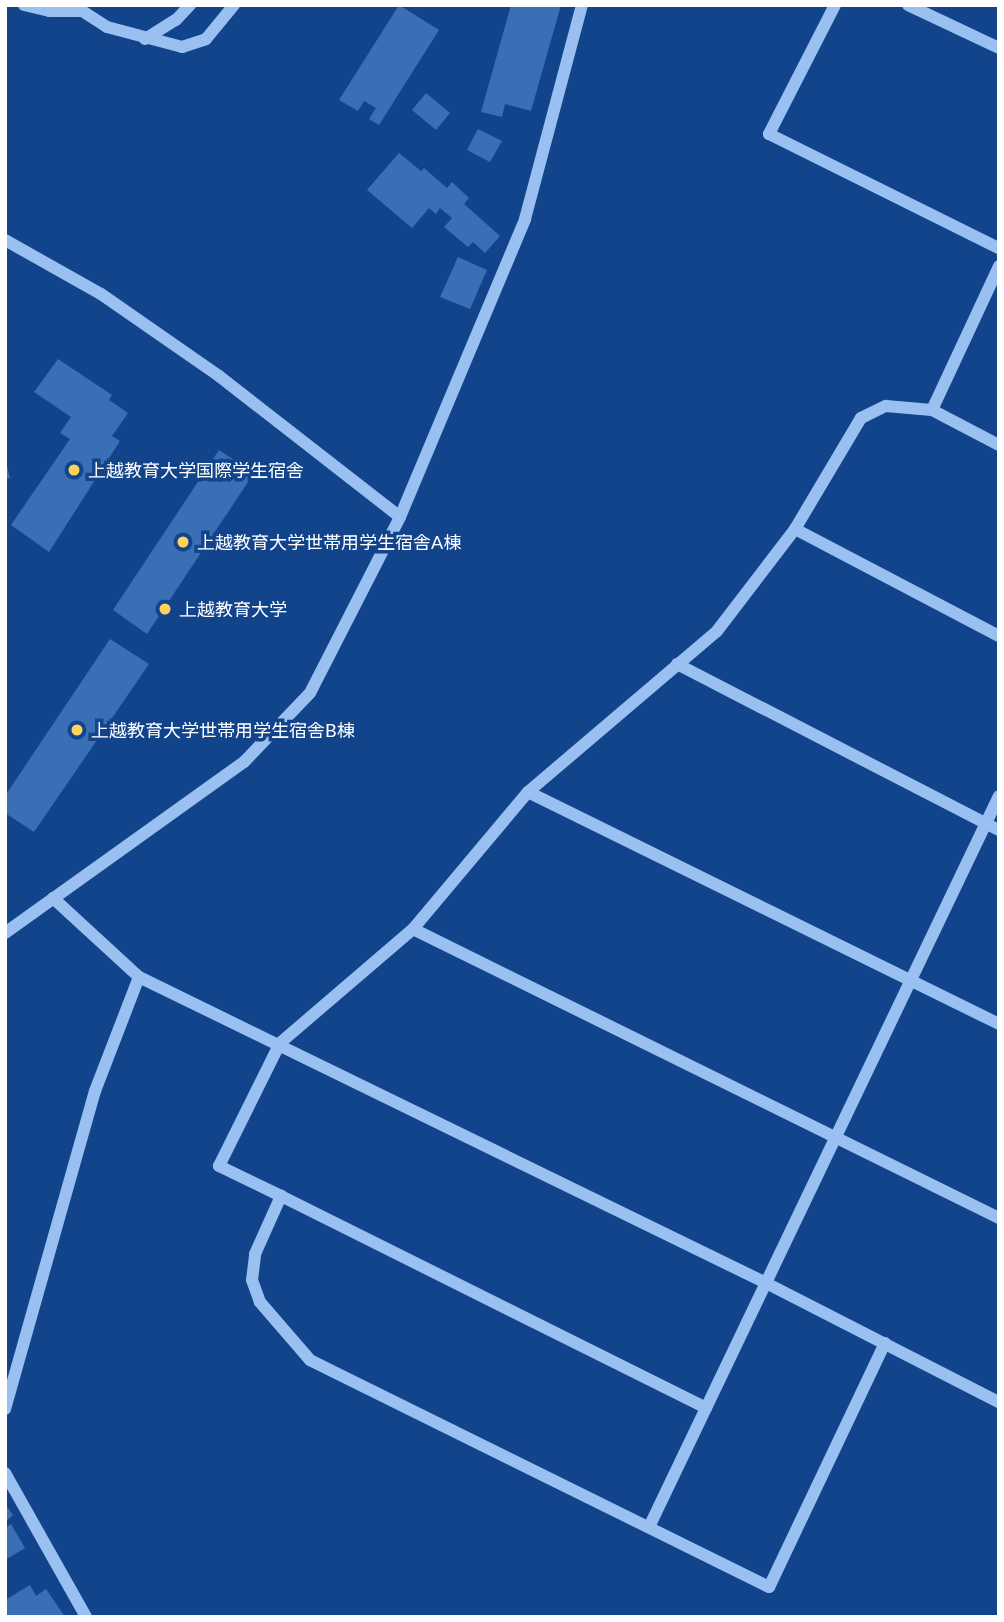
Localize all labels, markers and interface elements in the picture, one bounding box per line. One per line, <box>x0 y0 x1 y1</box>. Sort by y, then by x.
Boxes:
place label: 上越教育大学国際学生宿舎 <box>88 459 304 481</box>
marker: 上越教育大学国際学生宿舎 <box>66 462 82 478</box>
place label: 上越教育大学世帯用学生宿舎A棟 <box>197 531 461 553</box>
marker: 上越教育大学世帯用学生宿舎A棟 <box>175 534 191 550</box>
place label: 上越教育大学 <box>179 598 287 620</box>
marker: 上越教育大学 <box>157 601 173 617</box>
place label: 上越教育大学世帯用学生宿舎B棟 <box>91 719 355 741</box>
marker: 上越教育大学世帯用学生宿舎B棟 <box>69 722 85 738</box>

